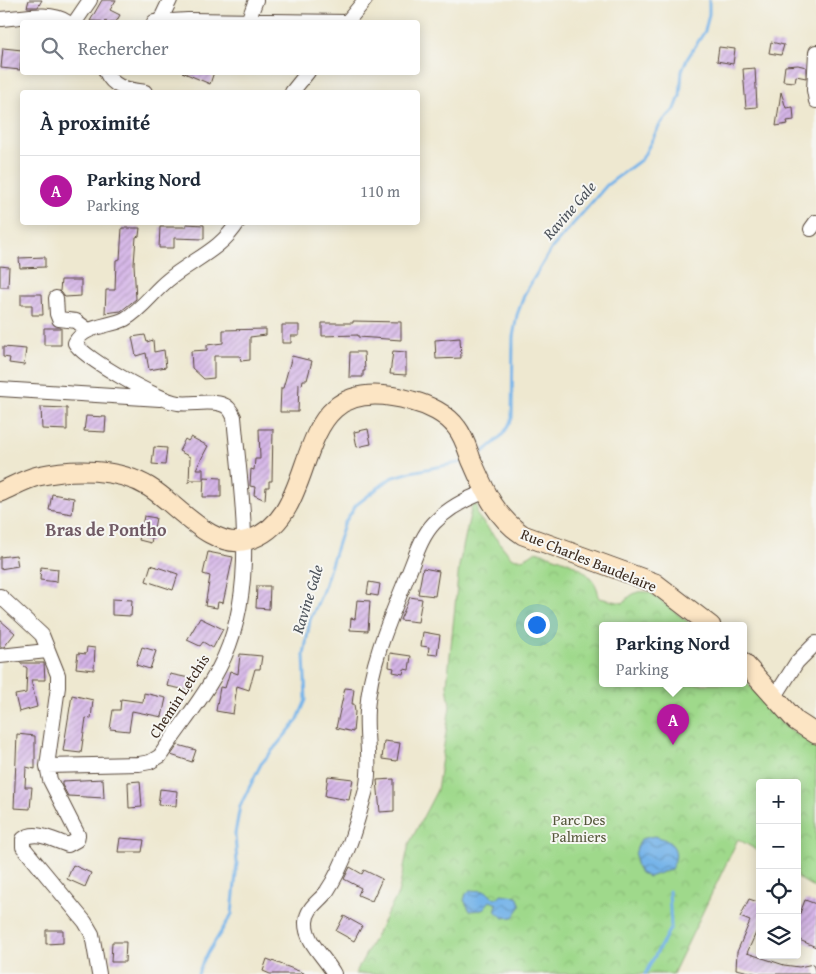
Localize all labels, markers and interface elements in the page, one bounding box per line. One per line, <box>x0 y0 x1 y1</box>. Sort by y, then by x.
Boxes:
search box <box>20 20 420 75</box>
icon: search <box>38 34 66 62</box>
text: Rechercher <box>78 34 169 62</box>
text: À proximité <box>40 107 150 138</box>
text: Parking Nord <box>87 165 201 193</box>
water label: Ravine Gale <box>536 175 602 245</box>
text: A <box>51 179 61 203</box>
text: 110 m <box>360 179 400 203</box>
text: Parking <box>87 193 139 217</box>
district label: Bras de Pontho <box>46 516 167 543</box>
street label: Rue Charles Baudelaire <box>518 523 660 597</box>
water label: Ravine Gale <box>285 561 329 637</box>
your location <box>524 612 550 638</box>
popup <box>599 622 747 687</box>
text: Parking Nord <box>616 629 730 657</box>
street label: Chemin Letchis <box>144 650 214 742</box>
text: Parking <box>616 657 668 681</box>
pin: A <box>657 704 689 745</box>
map controls <box>756 779 801 959</box>
button: + <box>756 779 801 824</box>
park label: Parc Des Palmiers <box>551 809 607 847</box>
button: − <box>756 824 801 869</box>
button: locate <box>756 869 801 914</box>
button: layers <box>756 914 801 959</box>

